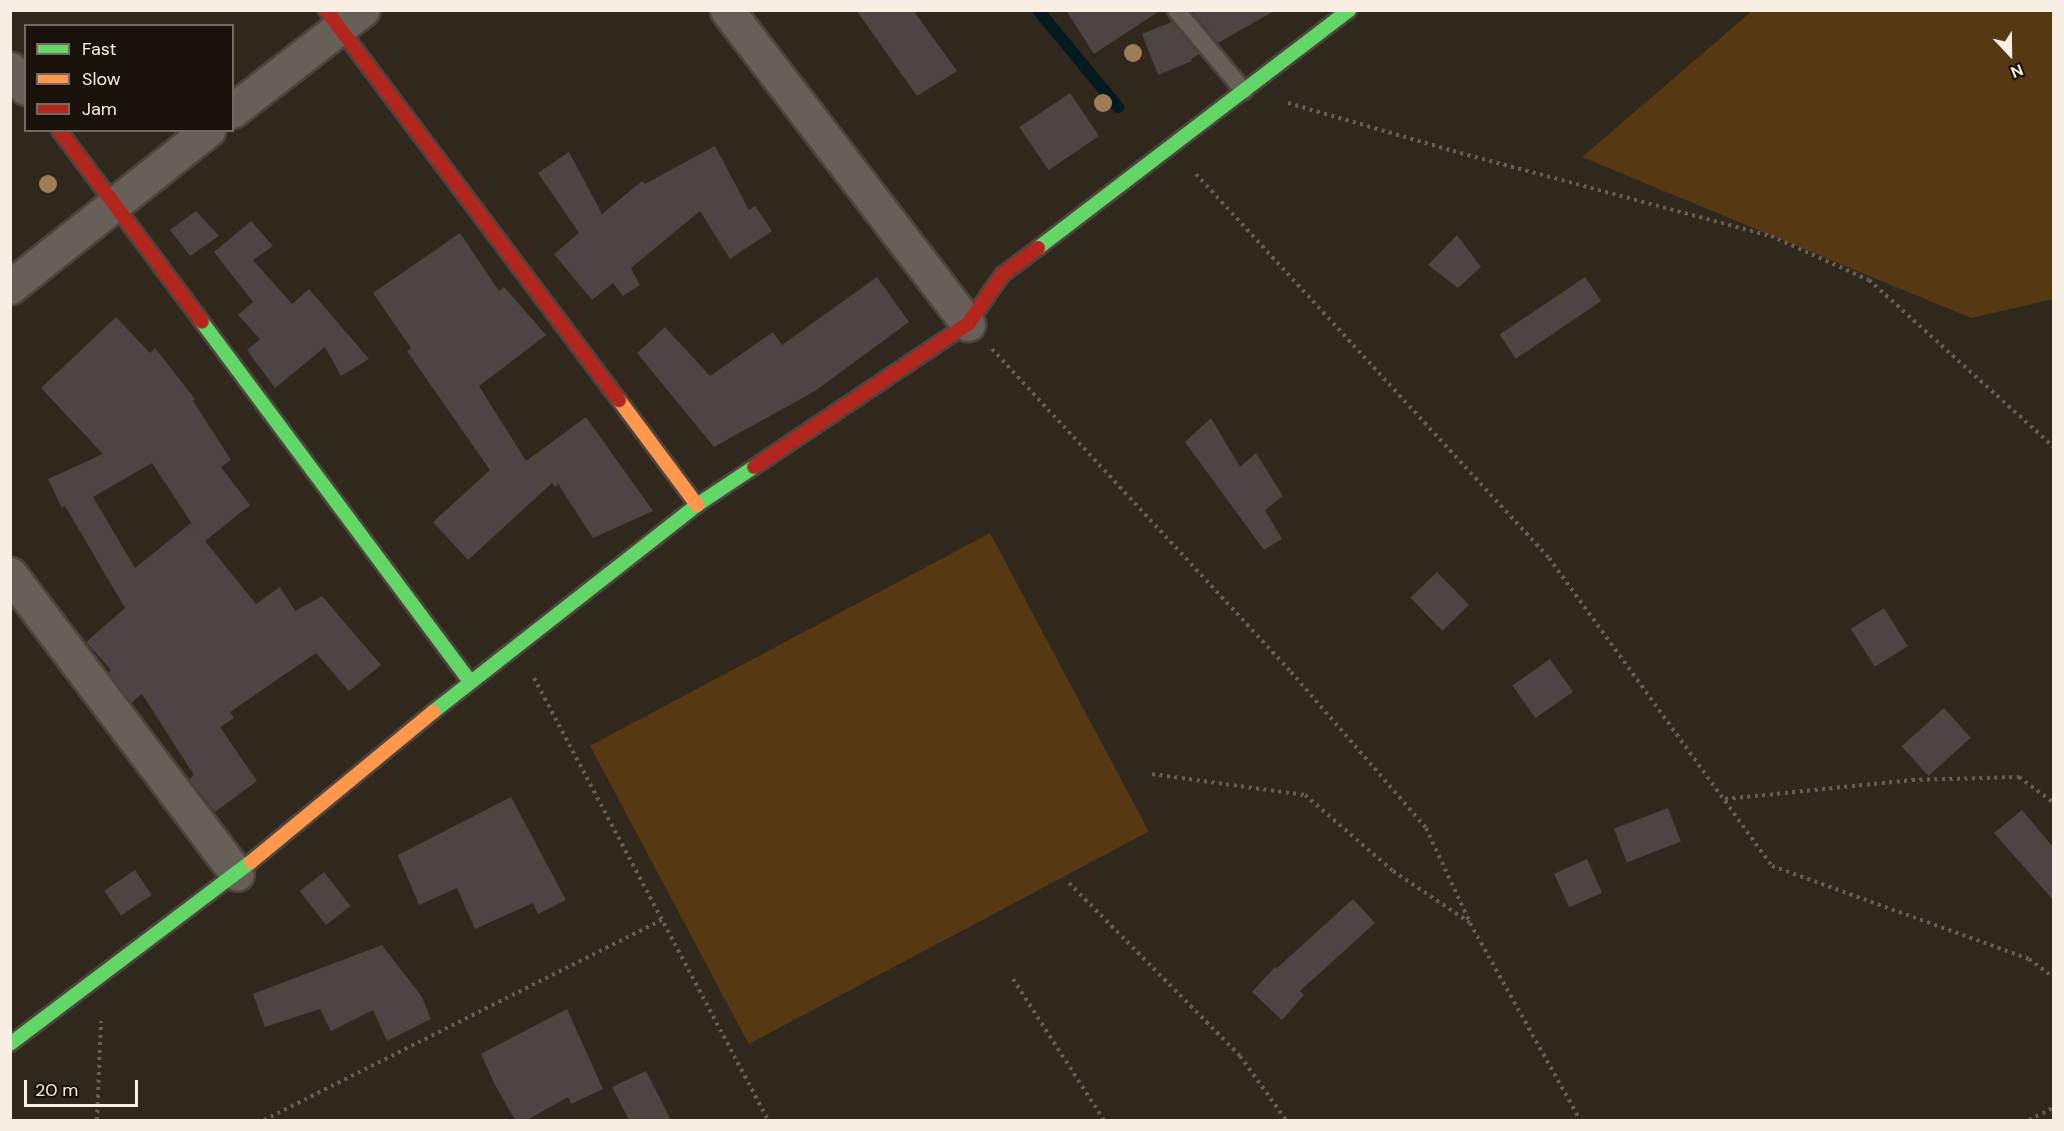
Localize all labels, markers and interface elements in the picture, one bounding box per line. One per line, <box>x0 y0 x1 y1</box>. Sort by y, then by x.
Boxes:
legend <box>24 24 234 132</box>
north arrow <box>1980 24 2040 84</box>
text: Fast <box>82 37 117 61</box>
text: N <box>2008 59 2026 83</box>
text: Slow <box>82 67 121 91</box>
text: Jam <box>82 97 117 121</box>
scale bar <box>27 1068 141 1106</box>
text: 20 m <box>35 1078 78 1102</box>

